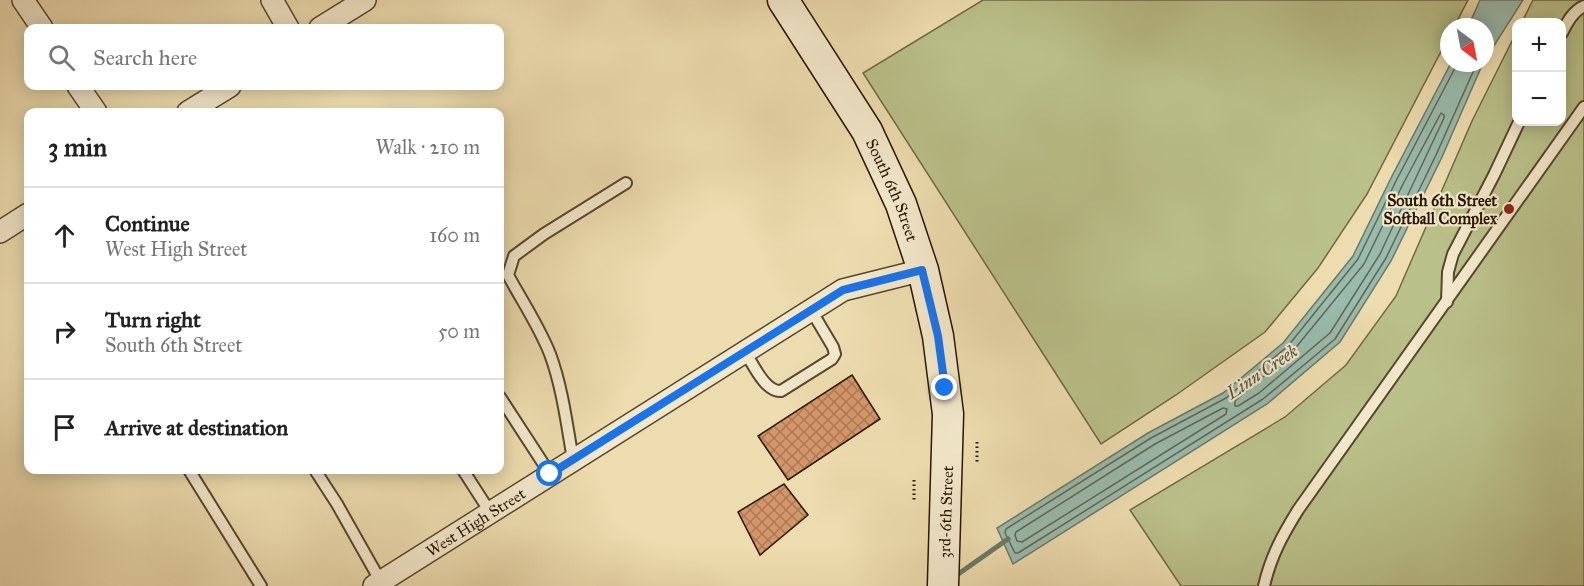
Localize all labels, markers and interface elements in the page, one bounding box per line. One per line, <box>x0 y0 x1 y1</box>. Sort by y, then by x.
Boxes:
north arrow <box>1440 18 1494 72</box>
map controls <box>1512 18 1566 126</box>
button: + <box>1512 18 1566 72</box>
search box <box>24 24 504 90</box>
icon: search <box>45 41 78 74</box>
text: Search here <box>93 44 197 71</box>
button: − <box>1512 72 1566 126</box>
text: 3 min <box>48 131 107 163</box>
text: Walk · 210 m <box>375 135 480 159</box>
street label: South 6th Street <box>862 136 922 244</box>
place label: South 6th Street Softball Complex <box>1384 191 1498 229</box>
marker: South 6th Street Softball Complex <box>1502 202 1516 216</box>
text: Continue <box>105 210 190 237</box>
icon: ahead <box>48 219 81 252</box>
text: 160 m <box>429 223 480 247</box>
text: West High Street <box>105 237 247 261</box>
text: Turn right <box>105 306 201 333</box>
icon: right <box>48 315 81 348</box>
text: 50 m <box>438 319 480 343</box>
text: South 6th Street <box>105 333 242 357</box>
water label: Linn Creek <box>1221 340 1302 405</box>
route end <box>931 374 957 400</box>
icon: arrive <box>48 411 81 444</box>
text: Arrive at destination <box>105 414 288 441</box>
route start <box>536 460 562 486</box>
street label: 3rd-6th Street <box>935 465 957 559</box>
street label: West High Street <box>422 483 529 560</box>

